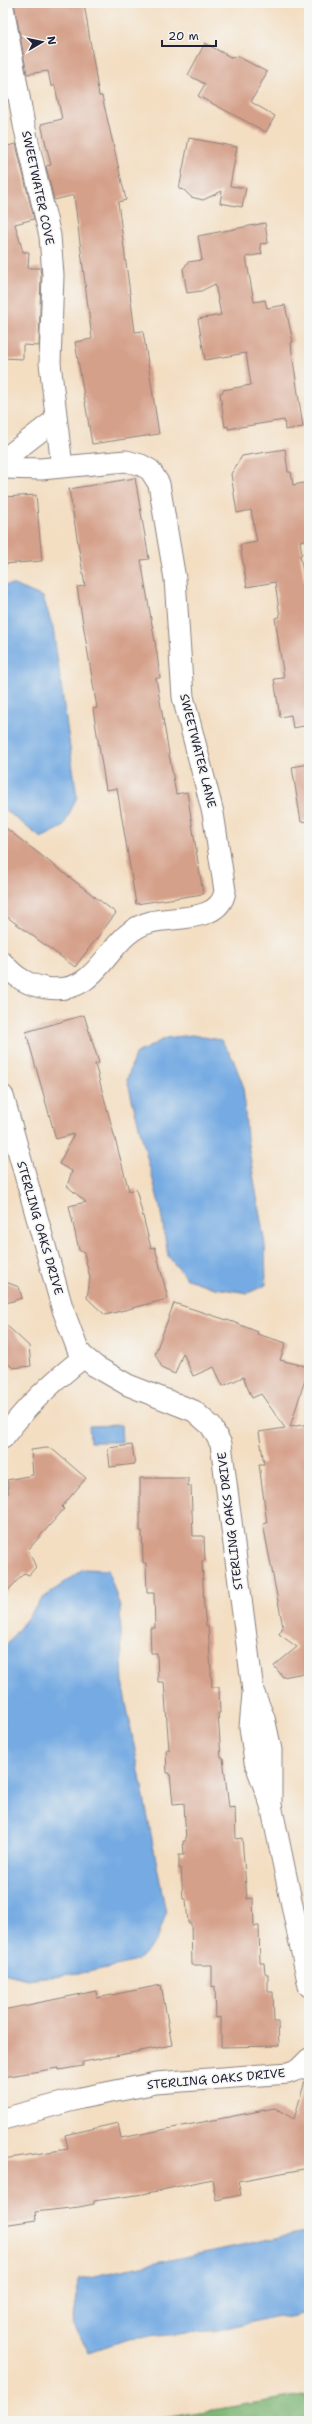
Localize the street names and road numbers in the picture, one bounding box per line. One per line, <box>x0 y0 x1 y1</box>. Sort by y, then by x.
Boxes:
street label: SWEETWATER COVE <box>18 129 58 247</box>
street label: SWEETWATER LANE <box>176 692 220 810</box>
street label: STERLING OAKS DRIVE <box>13 1159 67 1297</box>
street label: STERLING OAKS DRIVE <box>214 1451 246 1591</box>
street label: STERLING OAKS DRIVE <box>146 2065 286 2093</box>

